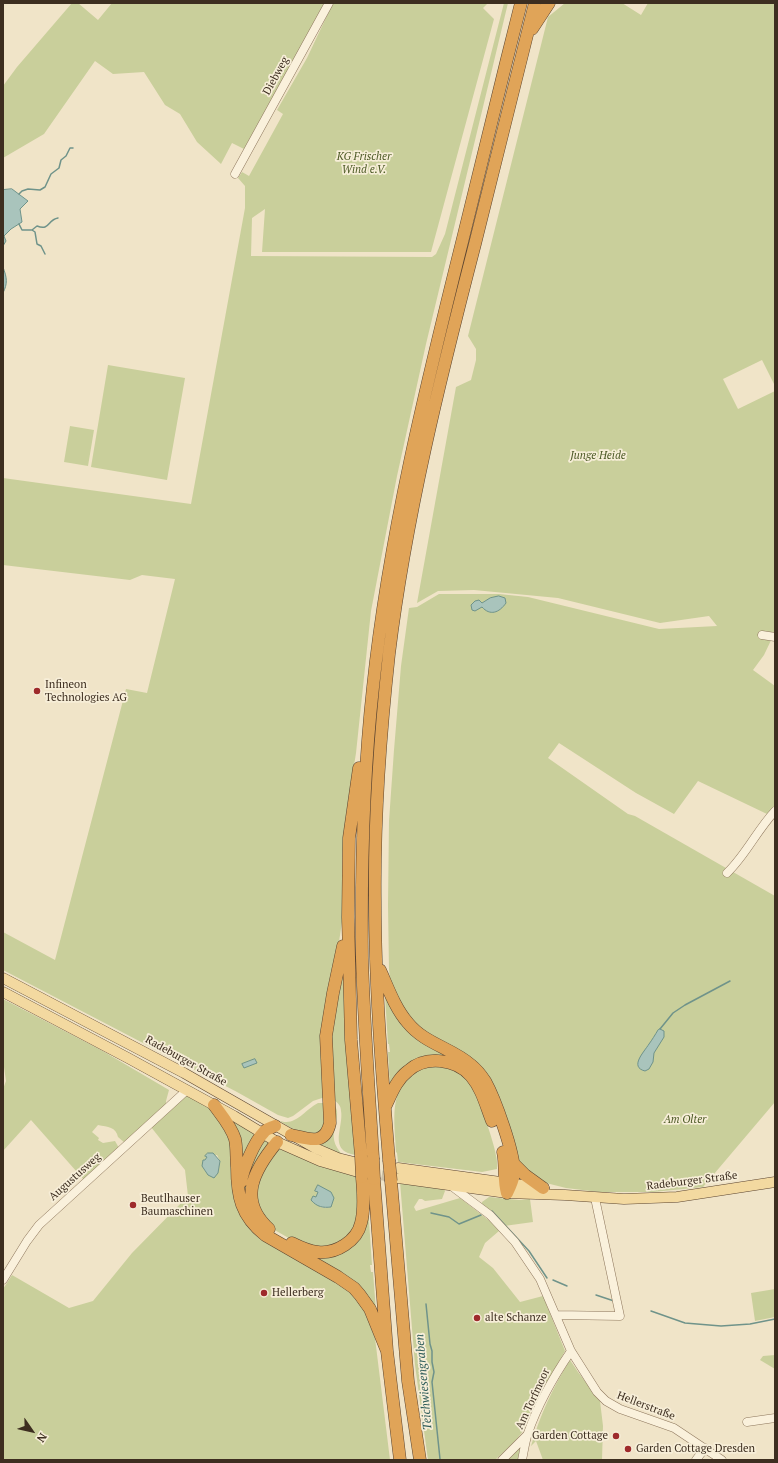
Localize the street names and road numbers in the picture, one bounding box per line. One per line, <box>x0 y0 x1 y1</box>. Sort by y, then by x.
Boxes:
street label: Diebweg <box>260 55 292 97</box>
street label: Radeburger Straße <box>143 1033 229 1089</box>
street label: Augustusweg <box>46 1150 104 1204</box>
street label: Radeburger Straße <box>646 1169 738 1193</box>
street label: Am Torfmoor <box>513 1366 553 1432</box>
street label: Hellerstraße <box>615 1389 677 1423</box>

